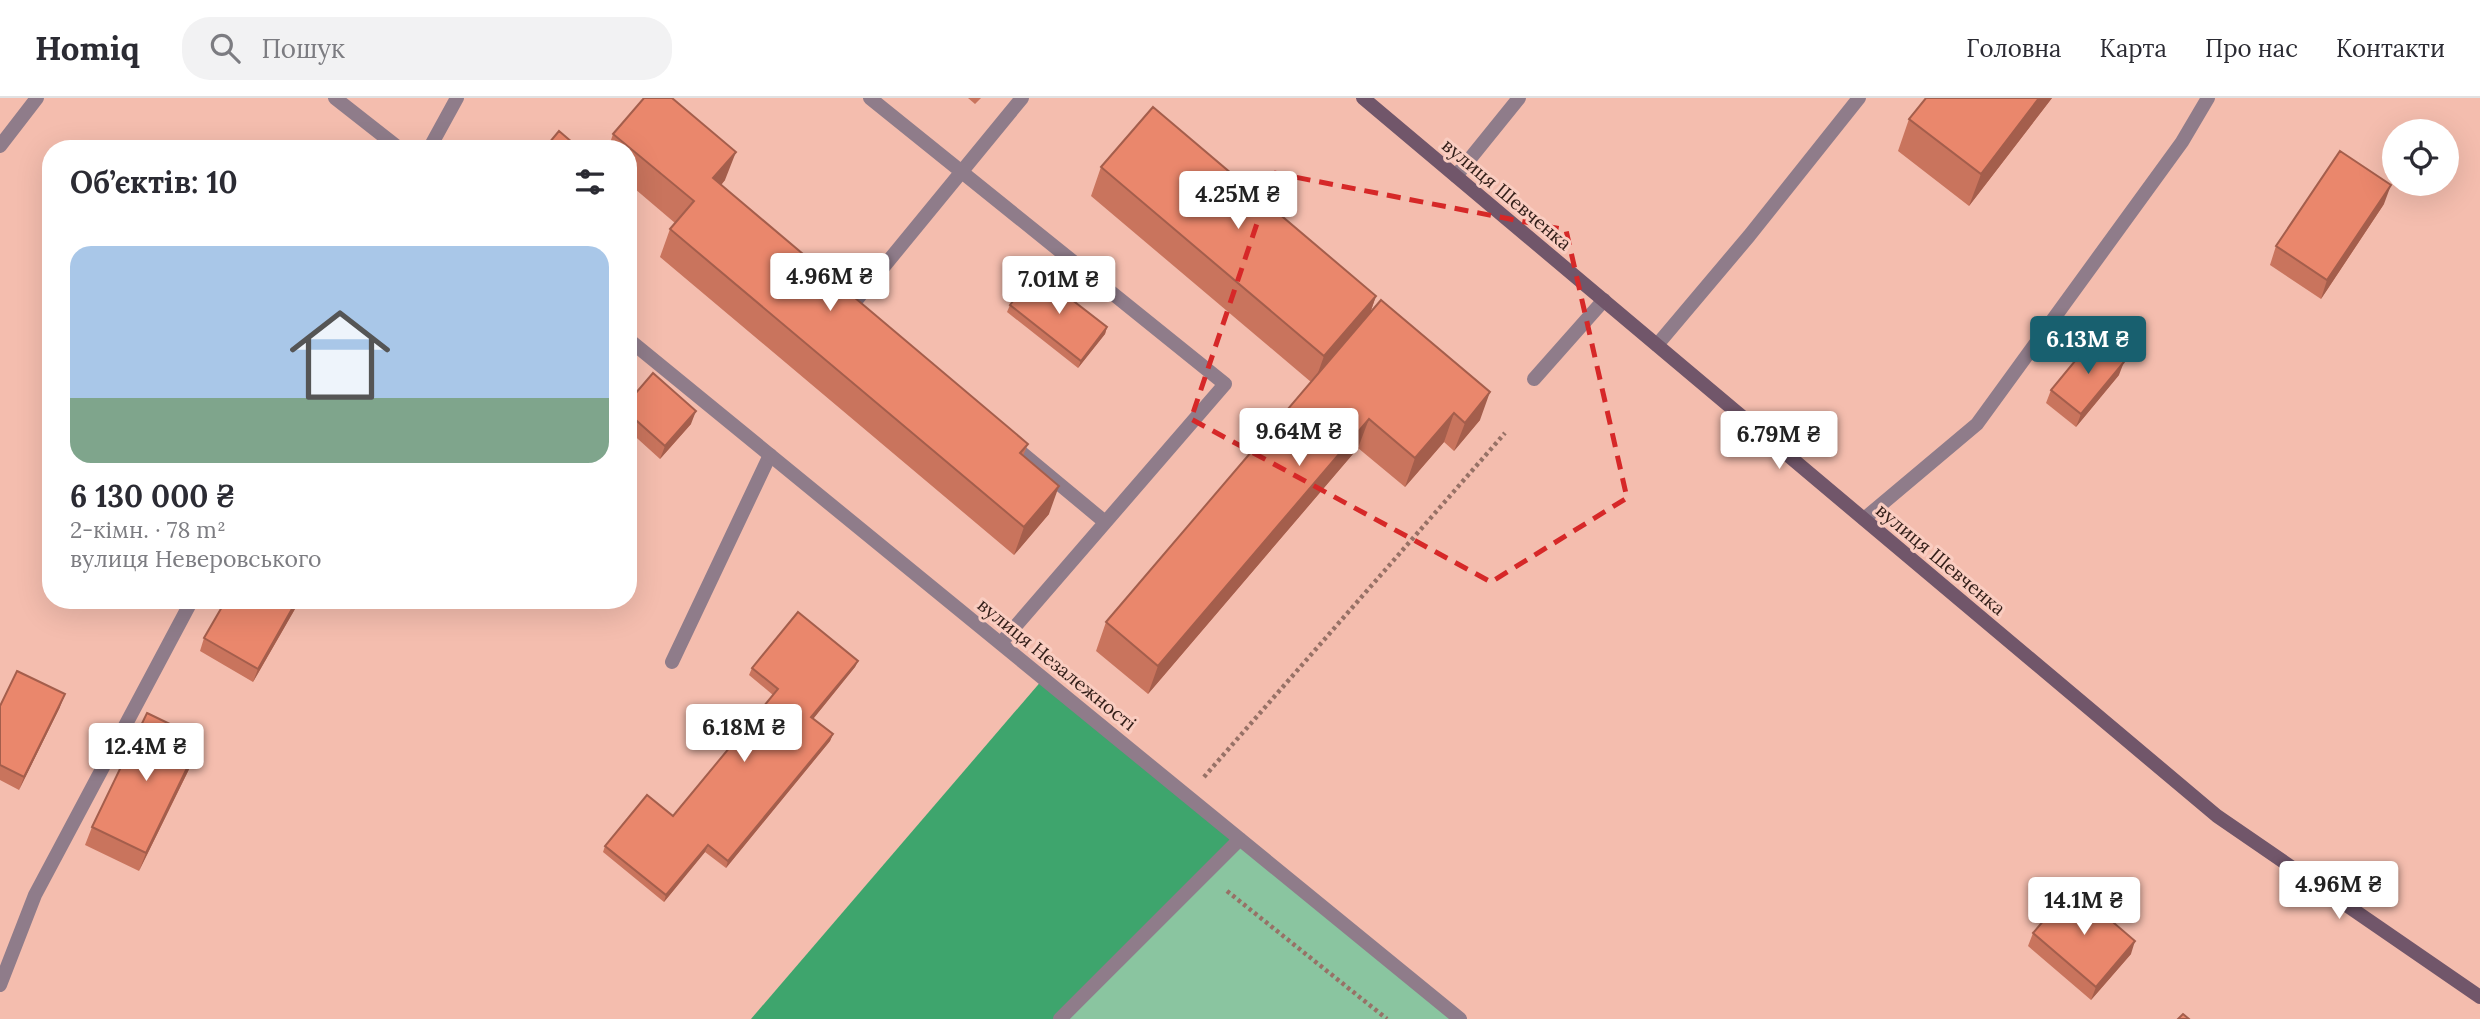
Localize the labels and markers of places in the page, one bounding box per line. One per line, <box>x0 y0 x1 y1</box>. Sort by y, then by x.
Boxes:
pin: 4.25M ₴ <box>1173 172 1303 231</box>
pin: 4.96M ₴ <box>765 254 895 313</box>
pin: 7.01M ₴ <box>994 256 1124 316</box>
pin: 6.13M ₴ <box>2023 316 2153 376</box>
pin: 9.64M ₴ <box>1234 408 1364 468</box>
pin: 6.79M ₴ <box>1714 412 1844 471</box>
pin: 6.18M ₴ <box>679 704 809 764</box>
pin: 12.4M ₴ <box>81 724 211 783</box>
pin: 4.96M ₴ <box>2274 862 2404 921</box>
pin: 14.1M ₴ <box>2019 878 2149 937</box>

